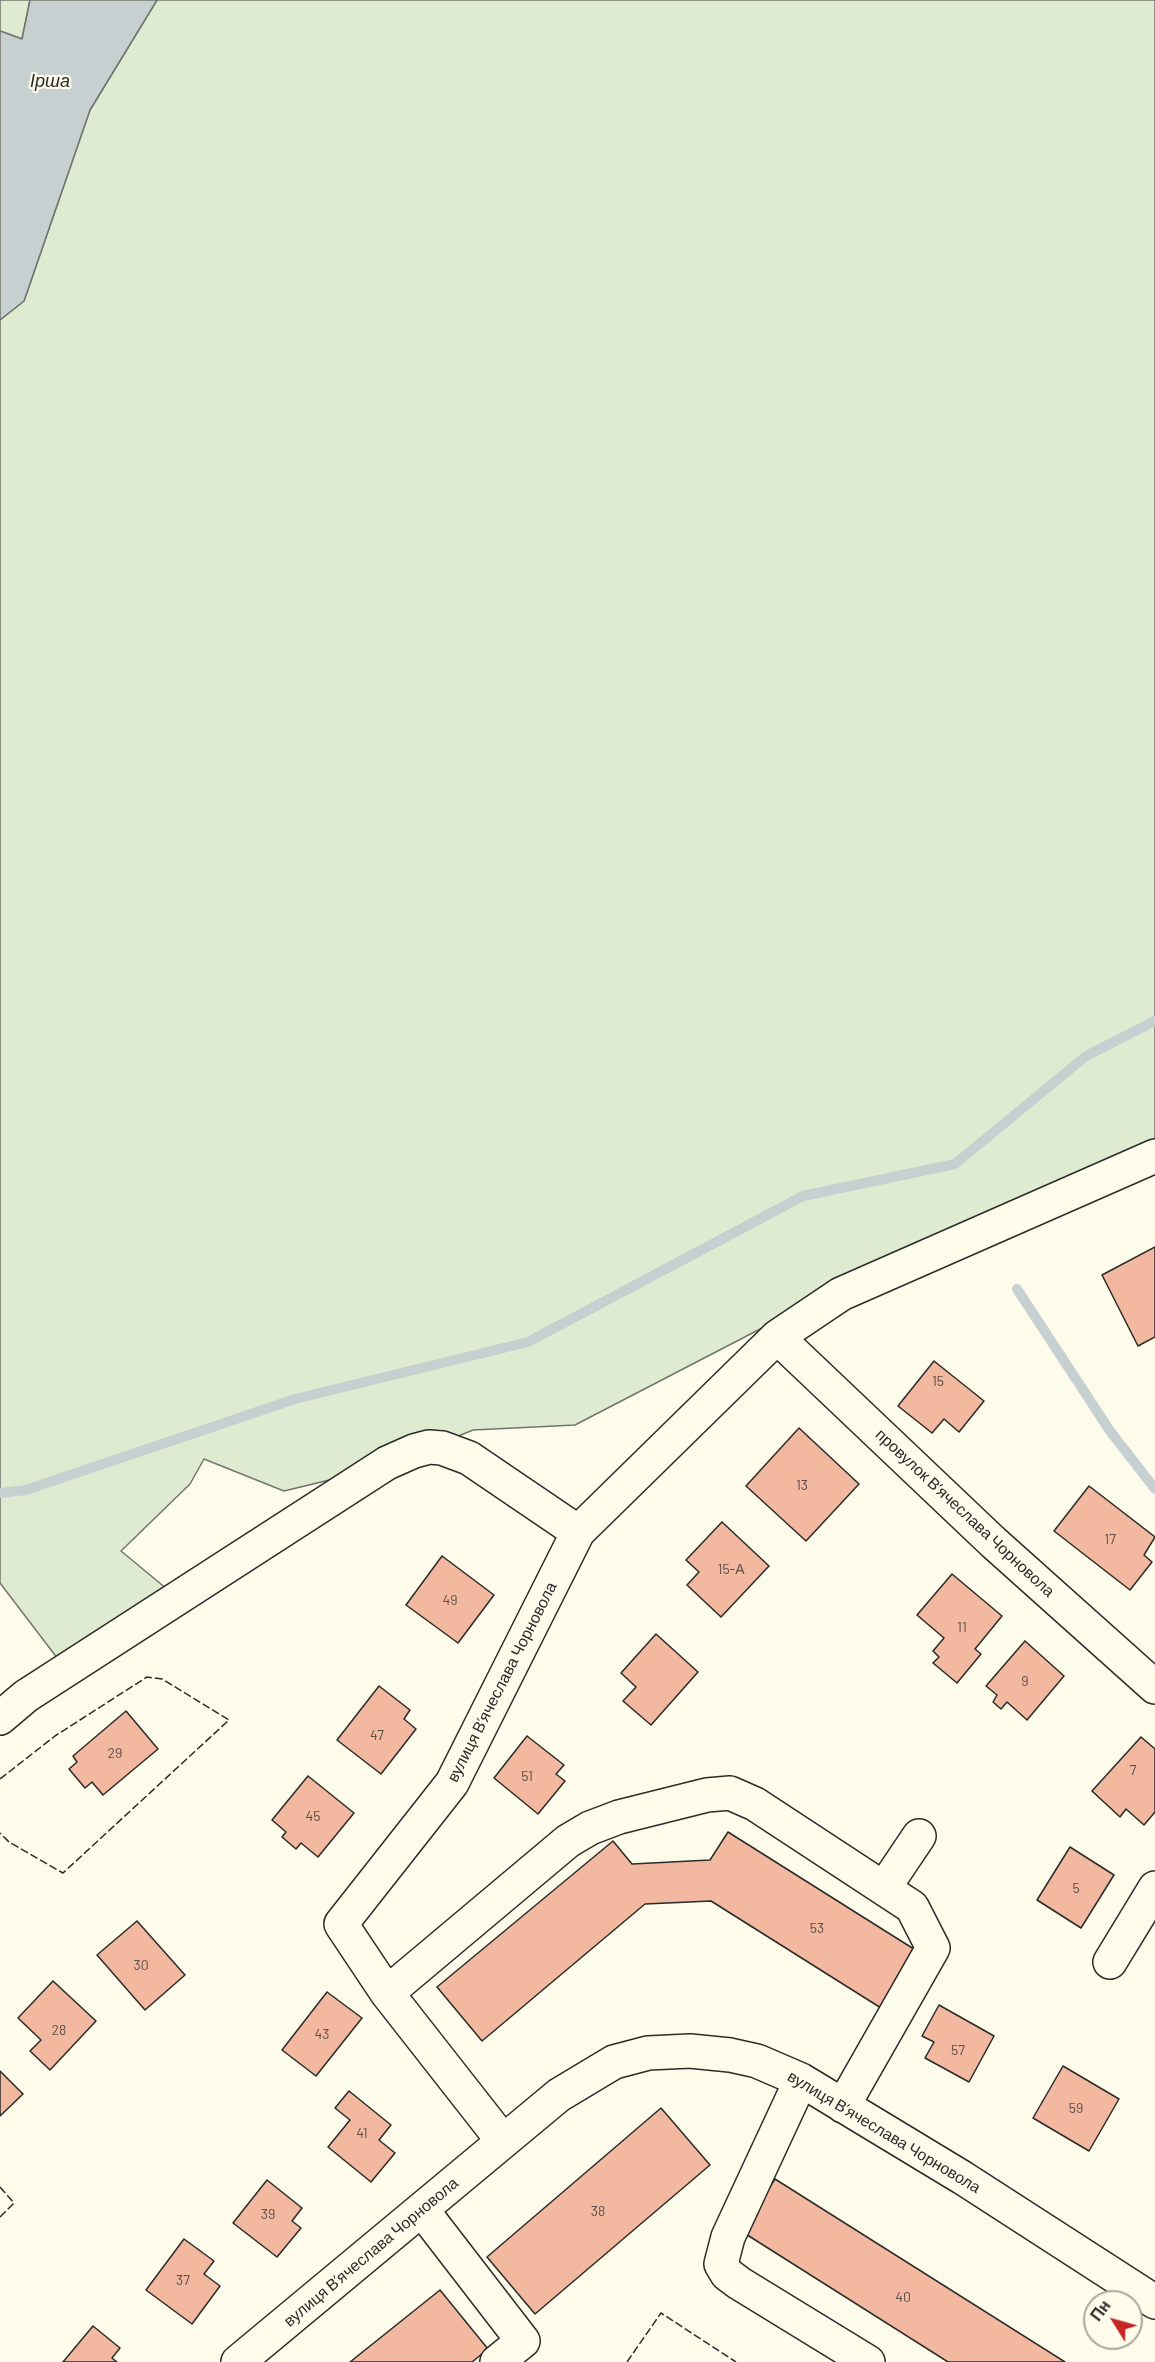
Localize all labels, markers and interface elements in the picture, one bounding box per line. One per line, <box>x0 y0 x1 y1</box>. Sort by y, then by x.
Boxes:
water label: Ірша <box>30 70 70 92</box>
house number: 15 <box>932 1373 944 1389</box>
street label: провулок Вʼячеслава Чорновола <box>872 1425 1058 1601</box>
house number: 13 <box>796 1477 808 1493</box>
house number: 17 <box>1104 1531 1116 1547</box>
house number: 15-А <box>718 1561 744 1577</box>
street label: вулиця Вʼячеслава Чорновола <box>443 1579 561 1785</box>
house number: 49 <box>442 1592 458 1608</box>
house number: 11 <box>957 1619 967 1635</box>
house number: 9 <box>1021 1673 1029 1689</box>
house number: 47 <box>370 1727 384 1743</box>
house number: 29 <box>108 1745 122 1761</box>
house number: 7 <box>1130 1762 1136 1778</box>
house number: 51 <box>521 1768 533 1784</box>
house number: 45 <box>306 1808 320 1824</box>
house number: 5 <box>1072 1880 1080 1896</box>
house number: 53 <box>810 1920 824 1936</box>
house number: 30 <box>133 1957 149 1973</box>
house number: 28 <box>52 2022 66 2038</box>
house number: 43 <box>315 2026 329 2042</box>
house number: 57 <box>951 2042 965 2058</box>
street label: вулиця Вʼячеслава Чорновола <box>784 2067 984 2197</box>
house number: 59 <box>1069 2100 1083 2116</box>
house number: 41 <box>356 2125 368 2141</box>
street label: вулиця Вʼячеслава Чорновола <box>280 2173 462 2331</box>
house number: 38 <box>591 2203 605 2219</box>
house number: 39 <box>261 2206 275 2222</box>
house number: 37 <box>176 2272 190 2288</box>
house number: 40 <box>895 2289 911 2305</box>
north arrow <box>1083 2290 1143 2350</box>
text: Пн <box>1086 2296 1114 2324</box>

